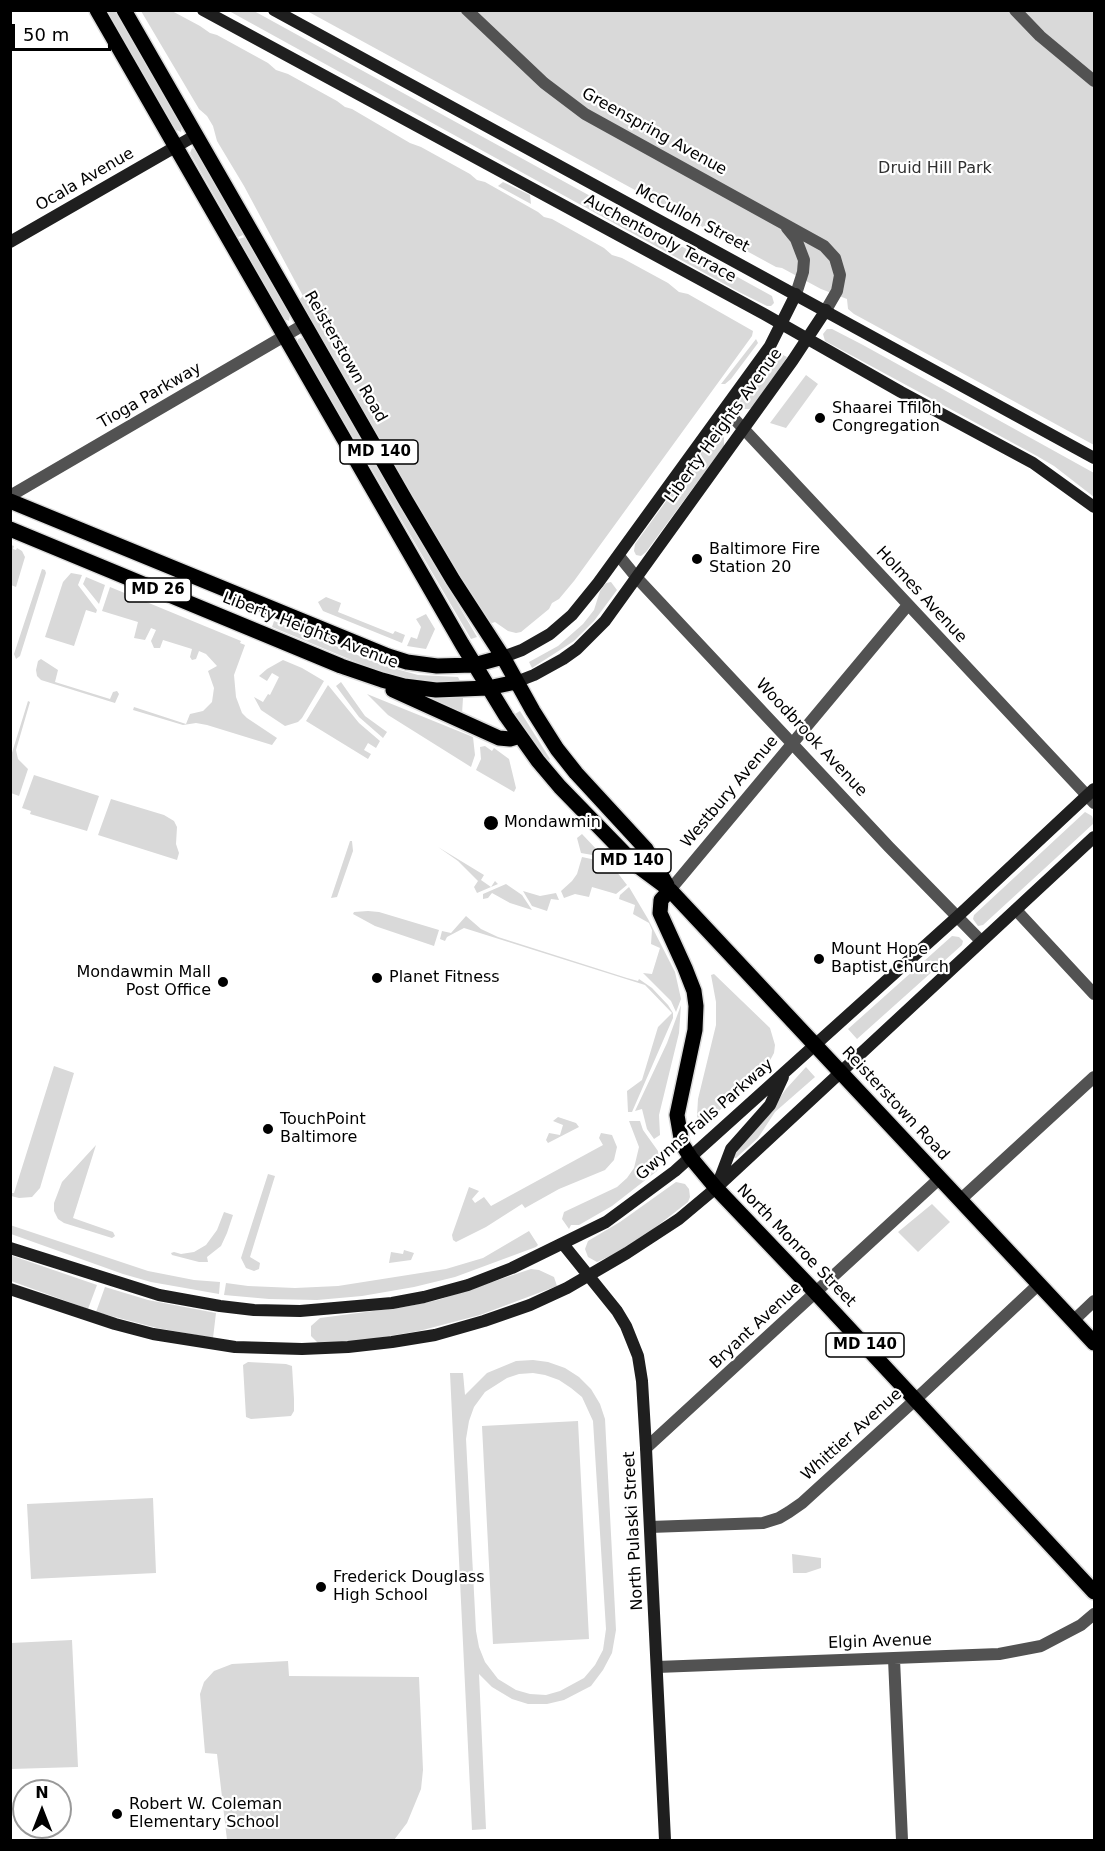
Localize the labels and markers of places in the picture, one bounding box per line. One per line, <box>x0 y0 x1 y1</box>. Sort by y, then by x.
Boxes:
place label: Shaarei Tfiloh Congregation <box>832 399 942 437</box>
marker: Shaarei Tfiloh Congregation <box>813 411 827 425</box>
place label: Baltimore Fire Station 20 <box>709 540 820 578</box>
marker: Baltimore Fire Station 20 <box>690 552 704 566</box>
place label: Mondawmin <box>504 813 601 833</box>
marker: Mondawmin <box>482 814 500 832</box>
place label: Mount Hope Baptist Church <box>831 940 949 978</box>
marker: Mount Hope Baptist Church <box>812 952 826 966</box>
place label: Mondawmin Mall Post Office <box>76 963 211 1001</box>
place label: Planet Fitness <box>389 968 500 988</box>
marker: Planet Fitness <box>370 971 384 985</box>
marker: Mondawmin Mall Post Office <box>216 975 230 989</box>
place label: TouchPoint Baltimore <box>280 1110 366 1148</box>
marker: TouchPoint Baltimore <box>261 1122 275 1136</box>
place label: Frederick Douglass High School <box>333 1568 485 1606</box>
marker: Frederick Douglass High School <box>314 1580 328 1594</box>
place label: Robert W. Coleman Elementary School <box>129 1795 282 1833</box>
marker: Robert W. Coleman Elementary School <box>110 1807 124 1821</box>

